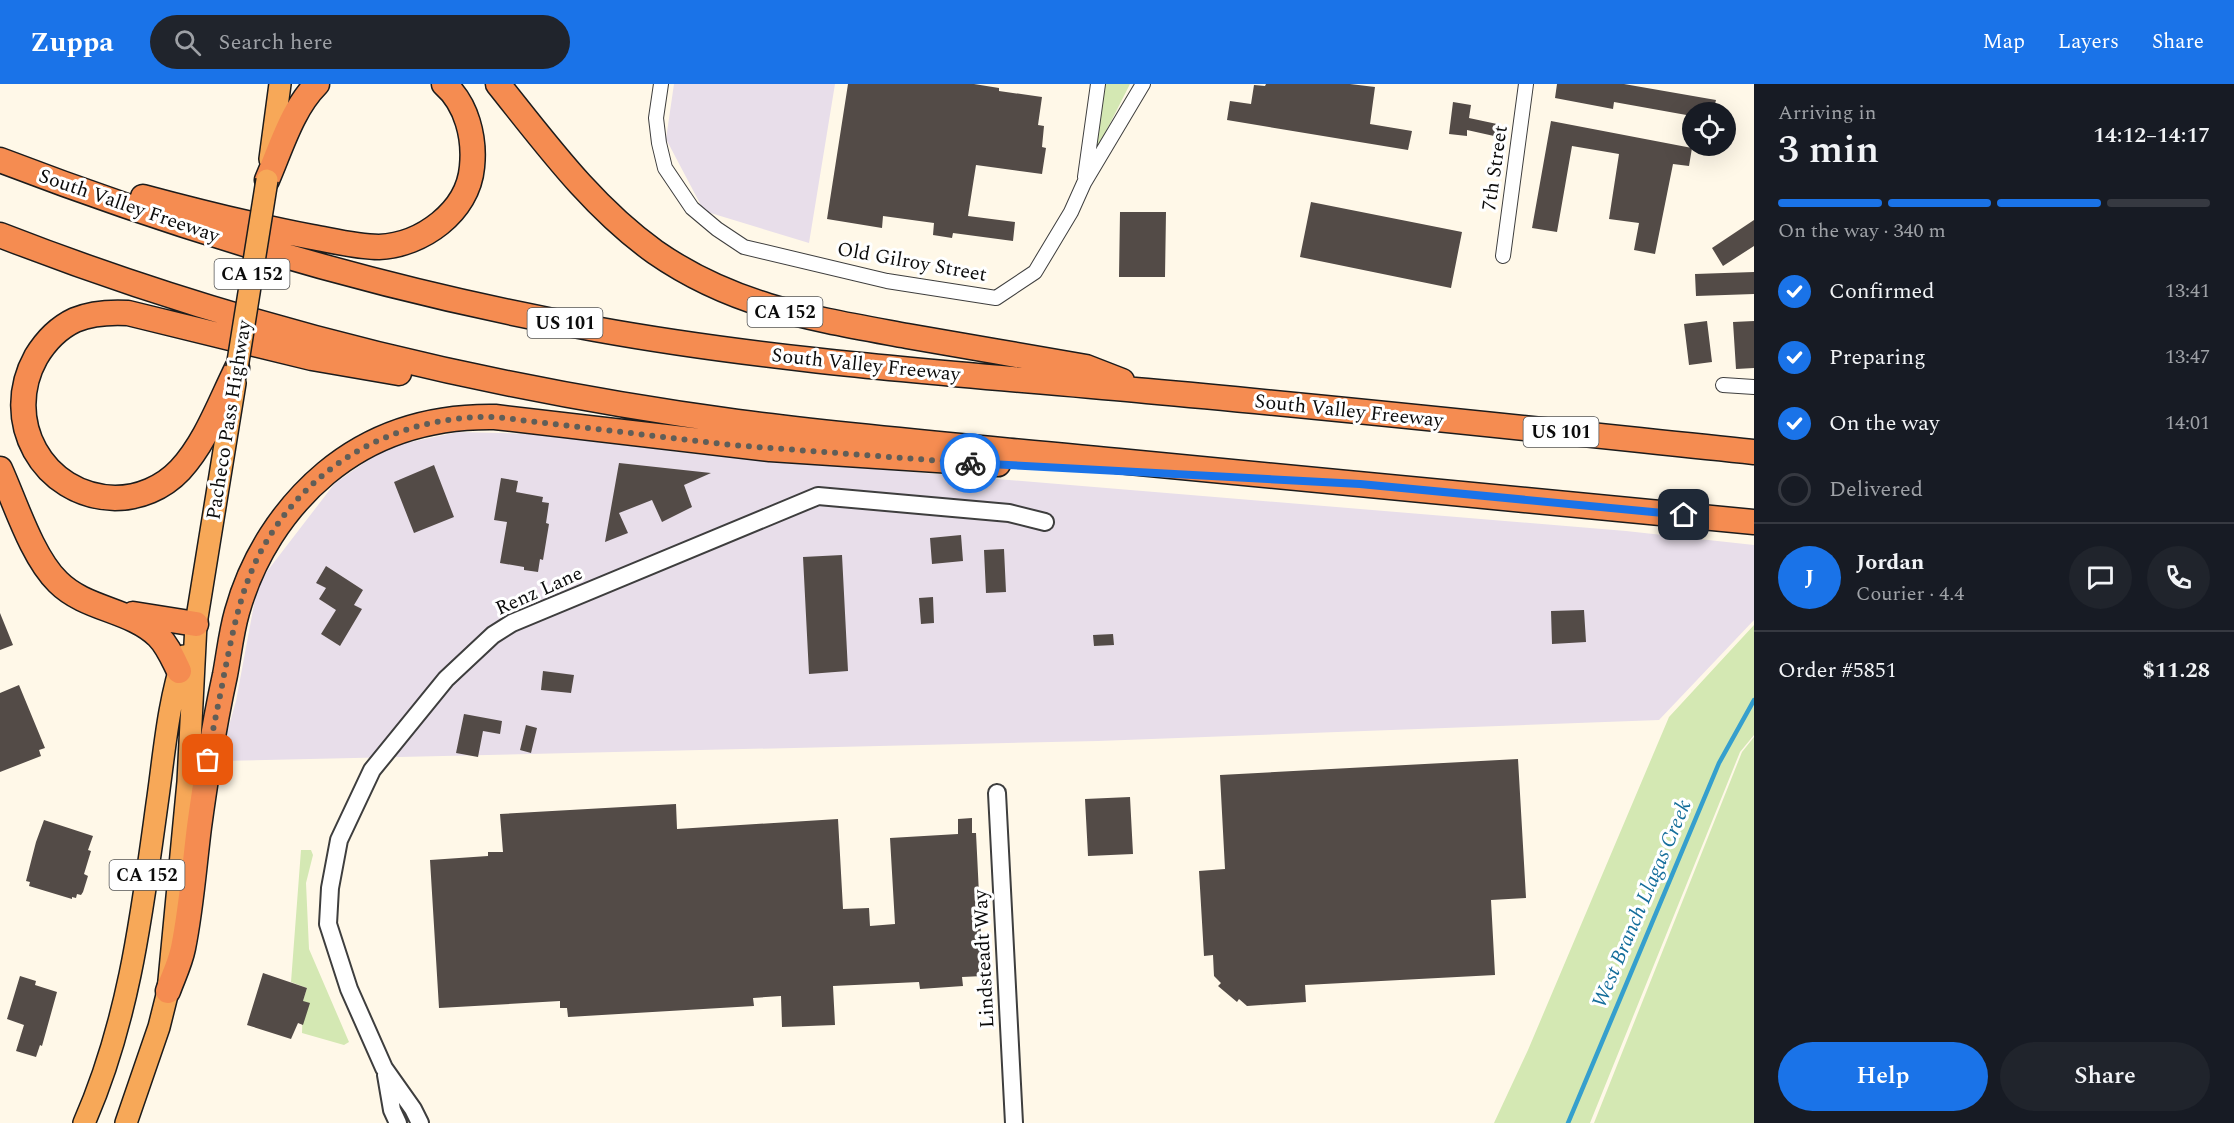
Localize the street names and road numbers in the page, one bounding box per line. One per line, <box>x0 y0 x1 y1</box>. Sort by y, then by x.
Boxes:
street label: 7th Street <box>1474 123 1516 213</box>
street label: South Valley Freeway <box>34 161 225 252</box>
street label: Old Gilroy Street <box>835 234 989 290</box>
road number: CA 152 <box>214 259 290 289</box>
road number: CA 152 <box>748 297 822 327</box>
road number: US 101 <box>528 308 602 338</box>
street label: Pacheco Pass Highway <box>198 317 260 522</box>
street label: South Valley Freeway <box>770 340 963 390</box>
street label: South Valley Freeway <box>1253 386 1446 436</box>
road number: US 101 <box>1524 417 1598 447</box>
street label: Renz Lane <box>490 558 588 624</box>
road number: CA 152 <box>110 860 184 890</box>
street label: Lindsteadt Way <box>965 888 1003 1029</box>

